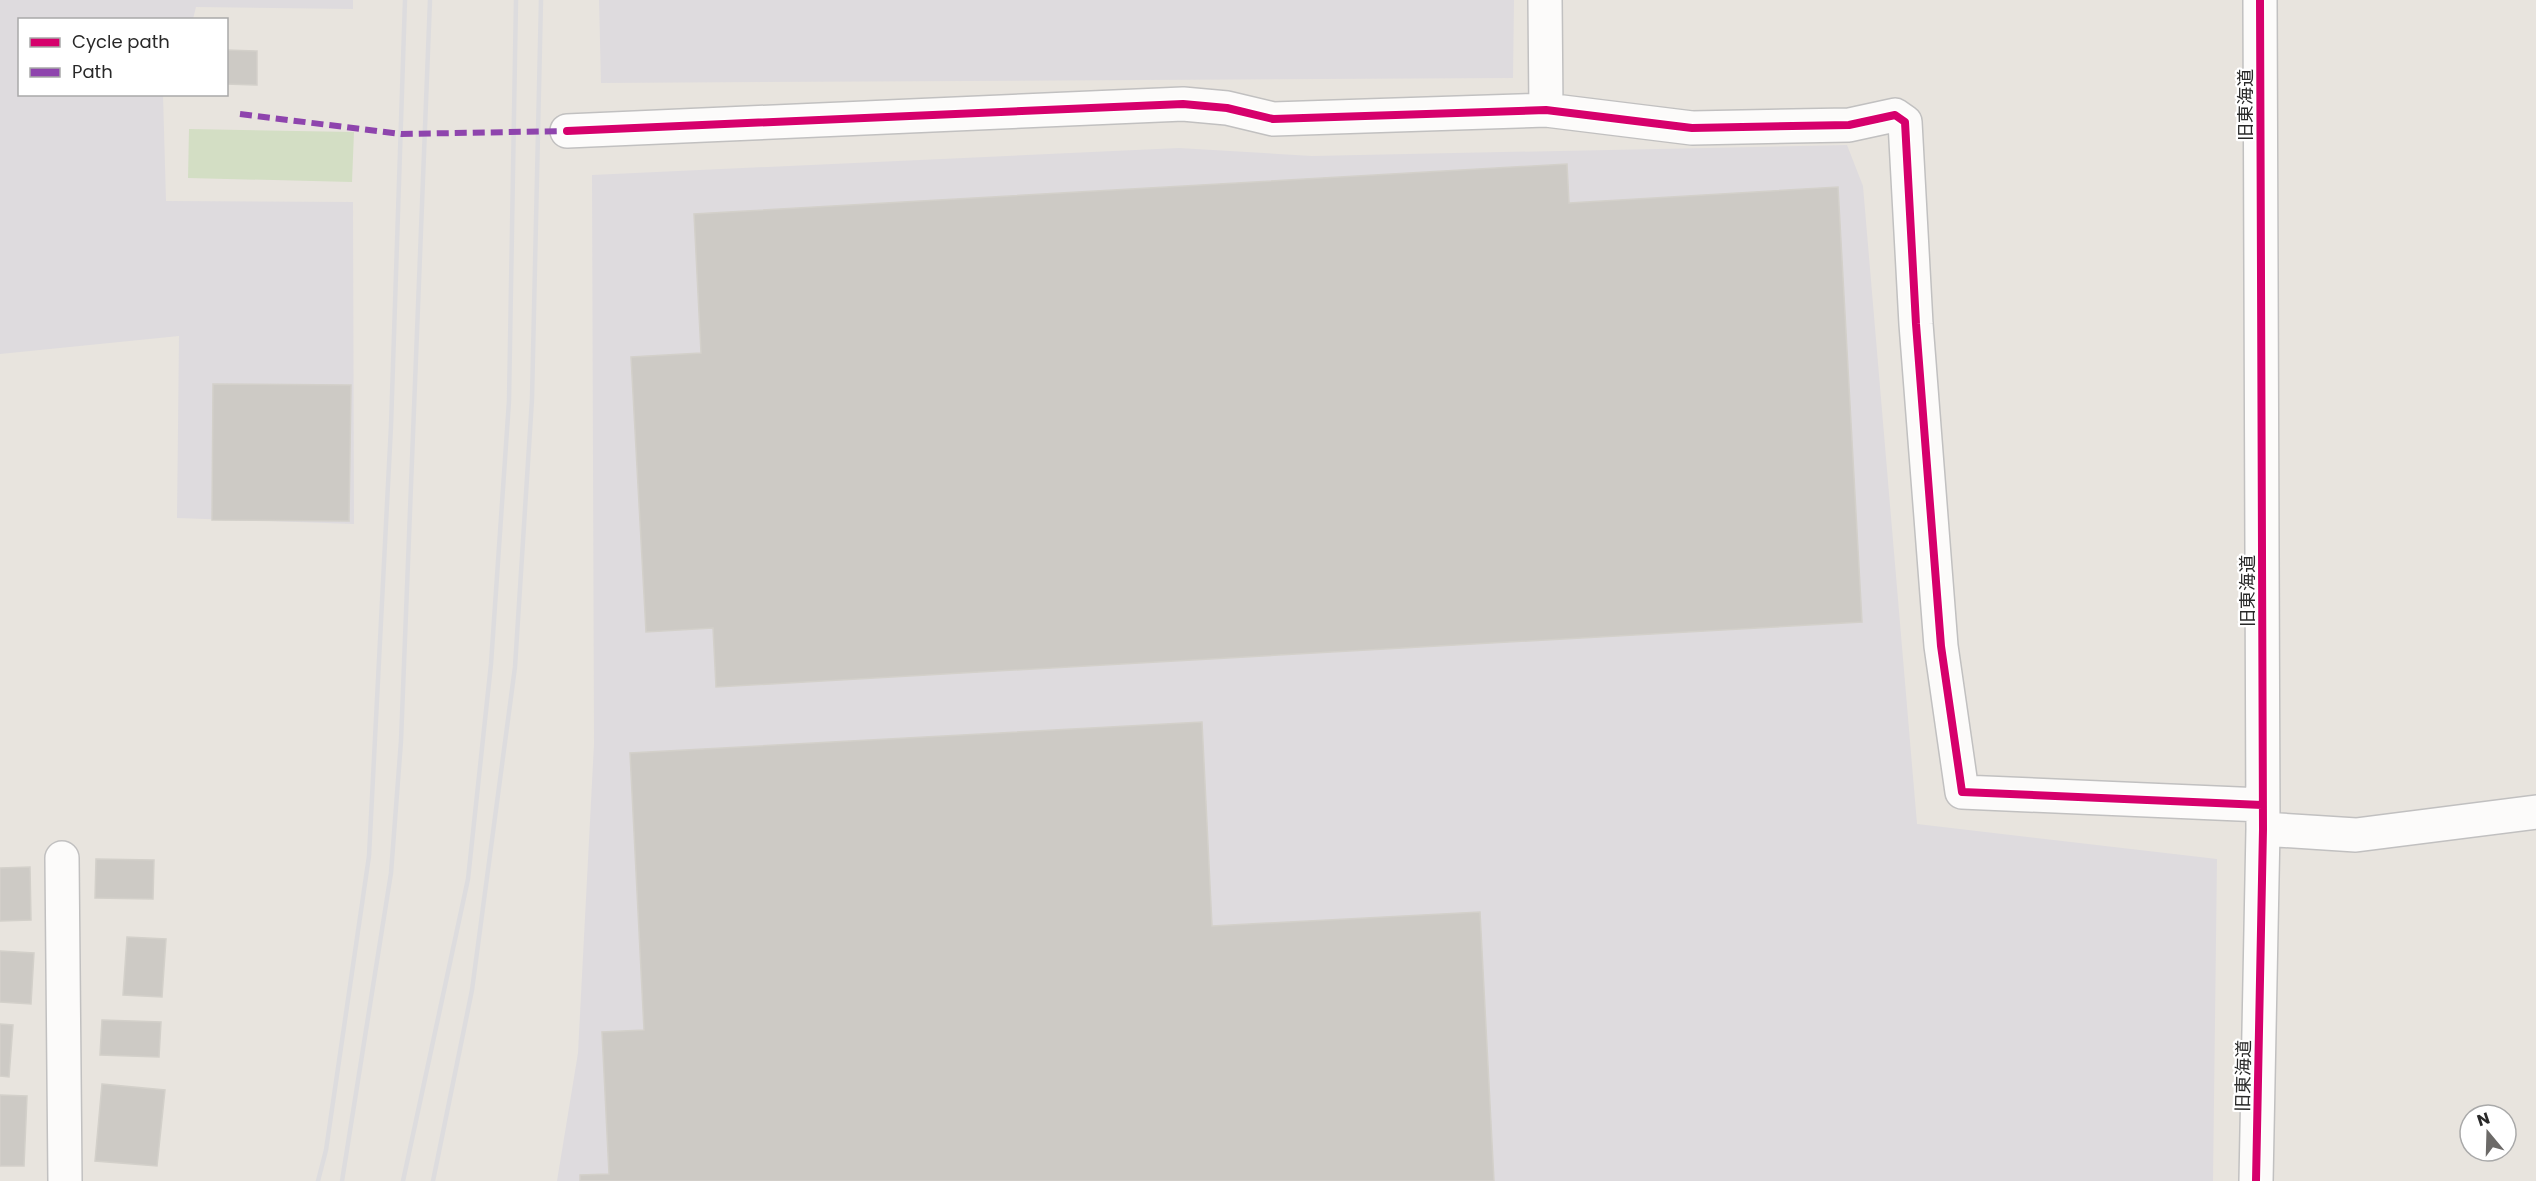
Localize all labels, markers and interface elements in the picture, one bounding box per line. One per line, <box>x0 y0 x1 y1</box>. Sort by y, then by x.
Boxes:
legend <box>18 18 228 96</box>
text: Cycle path <box>72 29 170 54</box>
text: Path <box>72 59 113 84</box>
street label: 旧東海道 <box>2233 69 2258 141</box>
street label: 旧東海道 <box>2235 555 2260 627</box>
street label: 旧東海道 <box>2230 1040 2256 1112</box>
north arrow <box>2458 1103 2518 1163</box>
text: N <box>2474 1106 2493 1132</box>

